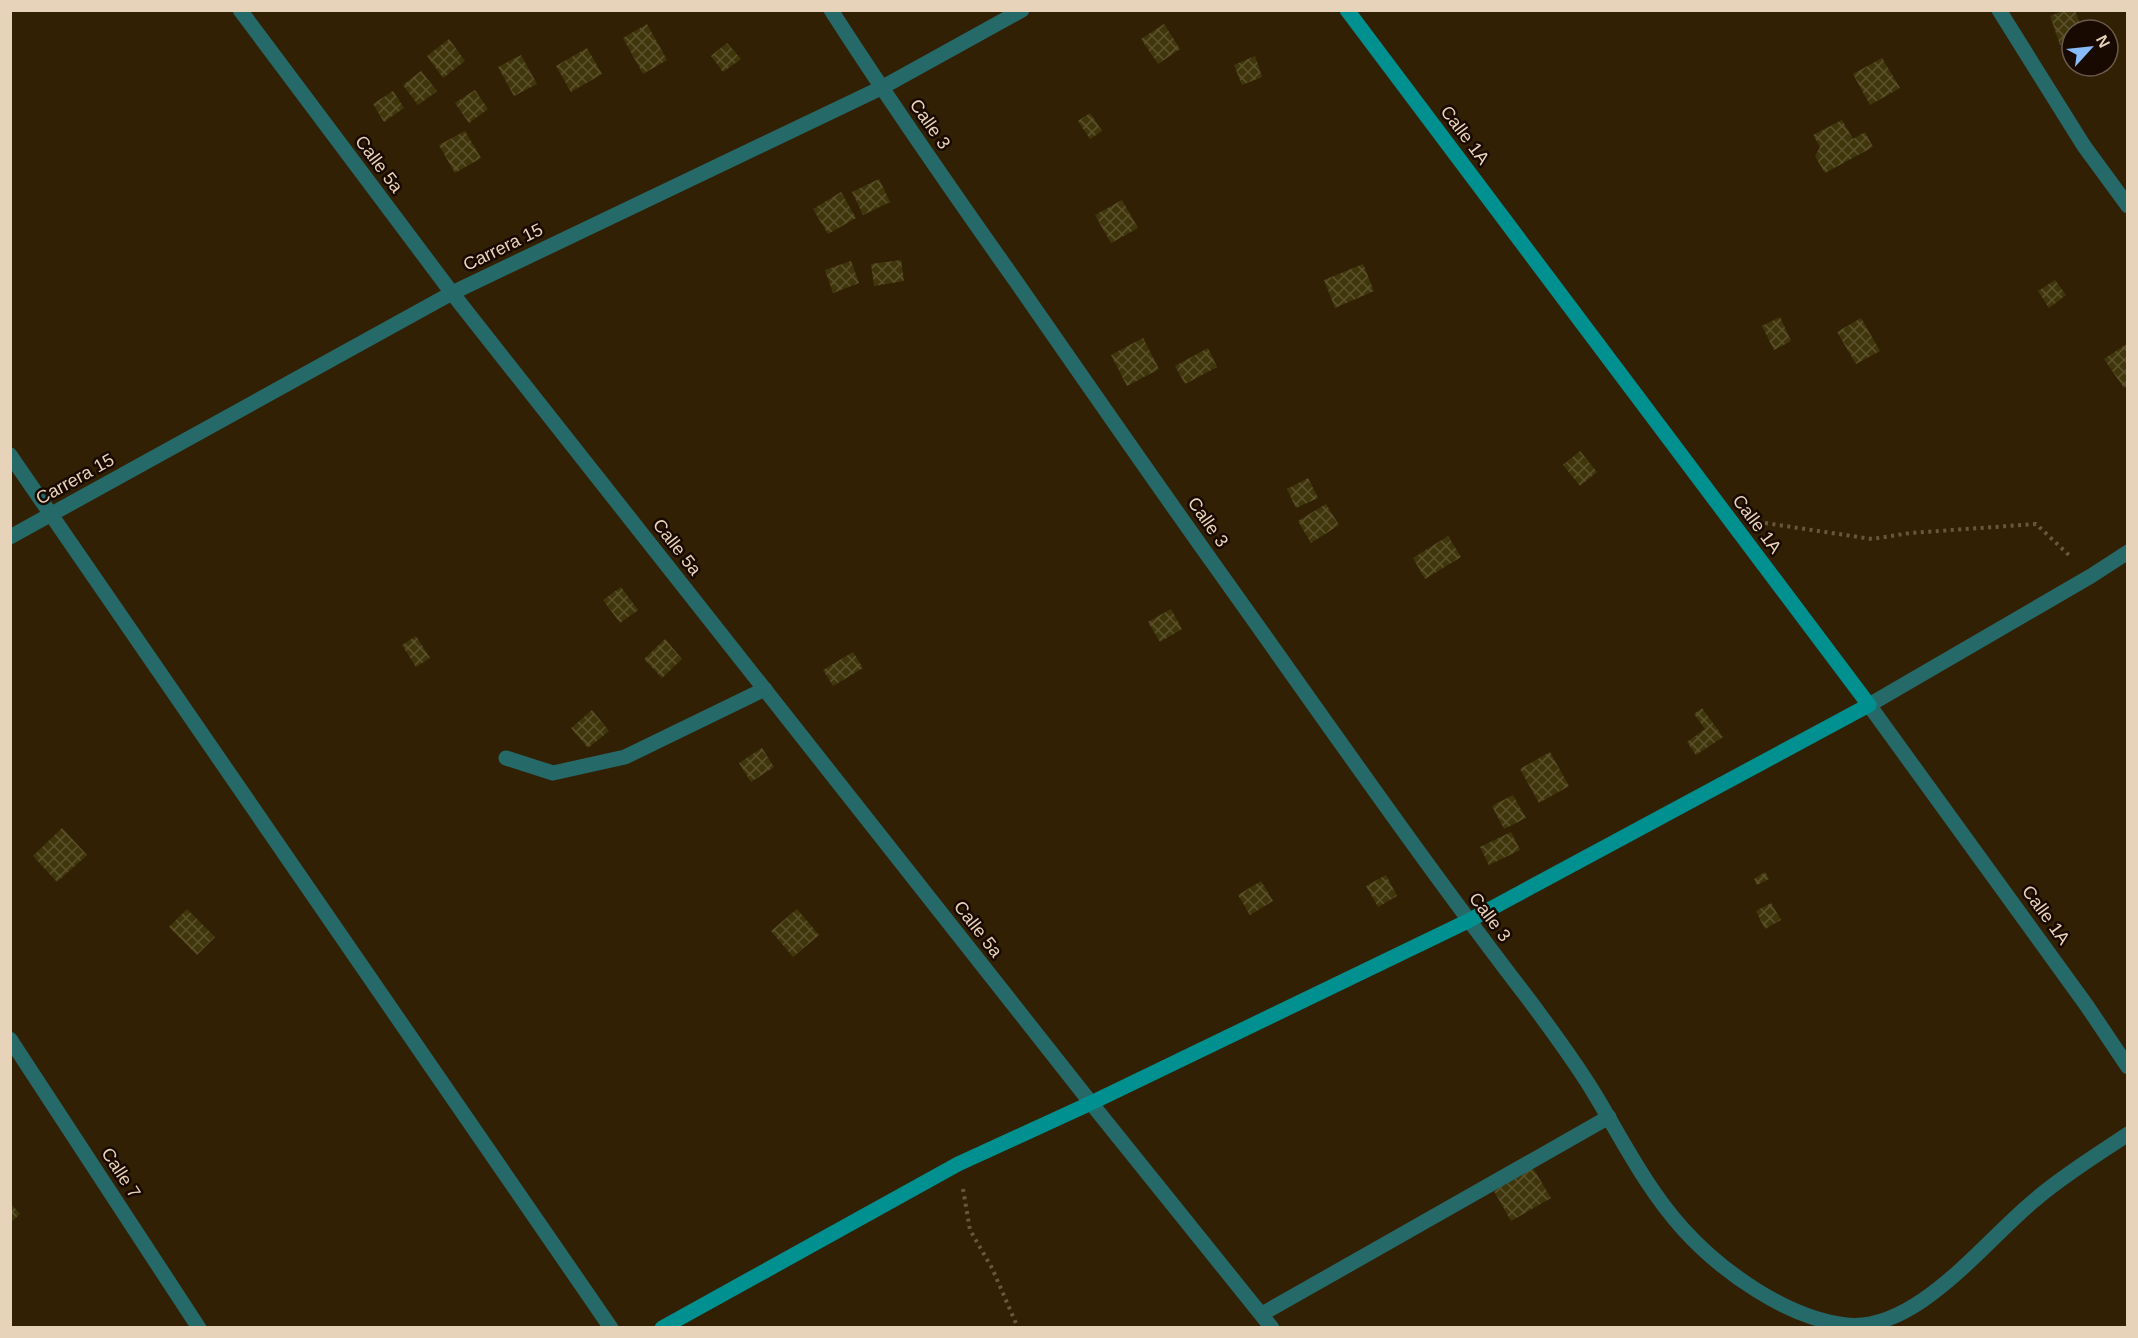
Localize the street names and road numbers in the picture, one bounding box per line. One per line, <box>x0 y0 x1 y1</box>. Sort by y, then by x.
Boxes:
street label: Calle 3 <box>906 95 954 153</box>
street label: Calle 1A <box>1437 102 1493 168</box>
street label: Calle 5a <box>351 132 407 197</box>
street label: Carrera 15 <box>460 219 546 275</box>
street label: Carrera 15 <box>33 449 117 509</box>
street label: Calle 1A <box>1729 491 1785 557</box>
street label: Calle 3 <box>1184 493 1232 551</box>
street label: Calle 5a <box>649 515 706 580</box>
street label: Calle 1A <box>2018 882 2074 948</box>
street label: Calle 3 <box>1465 889 1515 945</box>
street label: Calle 5a <box>950 897 1007 962</box>
street label: Calle 7 <box>97 1144 145 1202</box>

